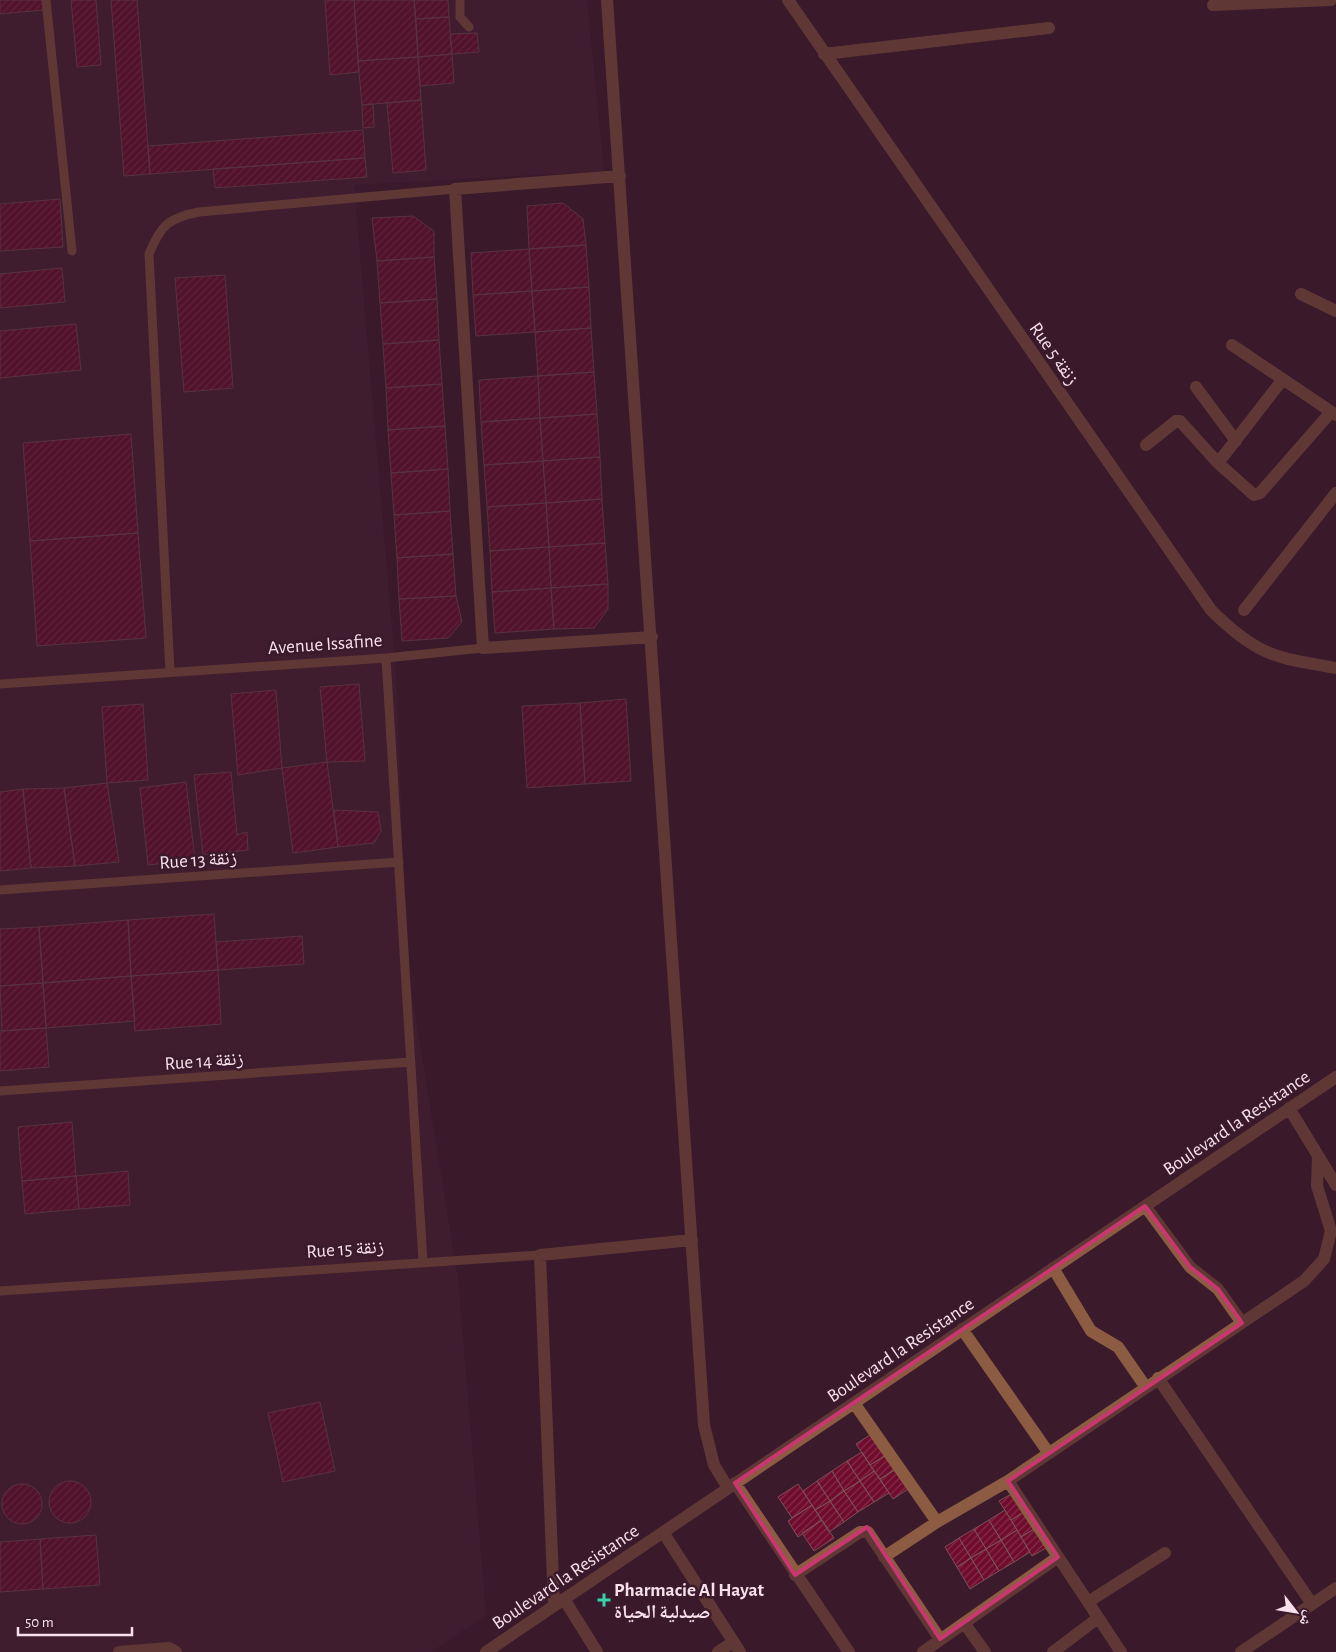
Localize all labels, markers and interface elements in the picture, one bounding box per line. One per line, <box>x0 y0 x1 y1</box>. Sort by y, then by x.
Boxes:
street label: Rue 5 زنقة <box>1025 319 1082 389</box>
street label: Avenue Issafine <box>267 631 383 658</box>
street label: Rue 13 زنقة <box>159 848 238 874</box>
street label: Rue 14 زنقة <box>164 1049 244 1075</box>
street label: Boulevard la Resistance <box>1160 1067 1314 1179</box>
street label: Rue 15 زنقة <box>306 1237 385 1263</box>
street label: Boulevard la Resistance <box>824 1294 978 1406</box>
street label: Boulevard la Resistance <box>489 1521 643 1633</box>
place label: Pharmacie Al Hayat صيدلية الحياة <box>614 1581 765 1623</box>
north arrow <box>1271 1587 1321 1637</box>
marker: Pharmacie Al Hayat صيدلية الحياة <box>598 1594 610 1606</box>
scale bar <box>18 1604 131 1636</box>
text: ش <box>1296 1608 1316 1628</box>
text: 50 m <box>25 1615 54 1630</box>

